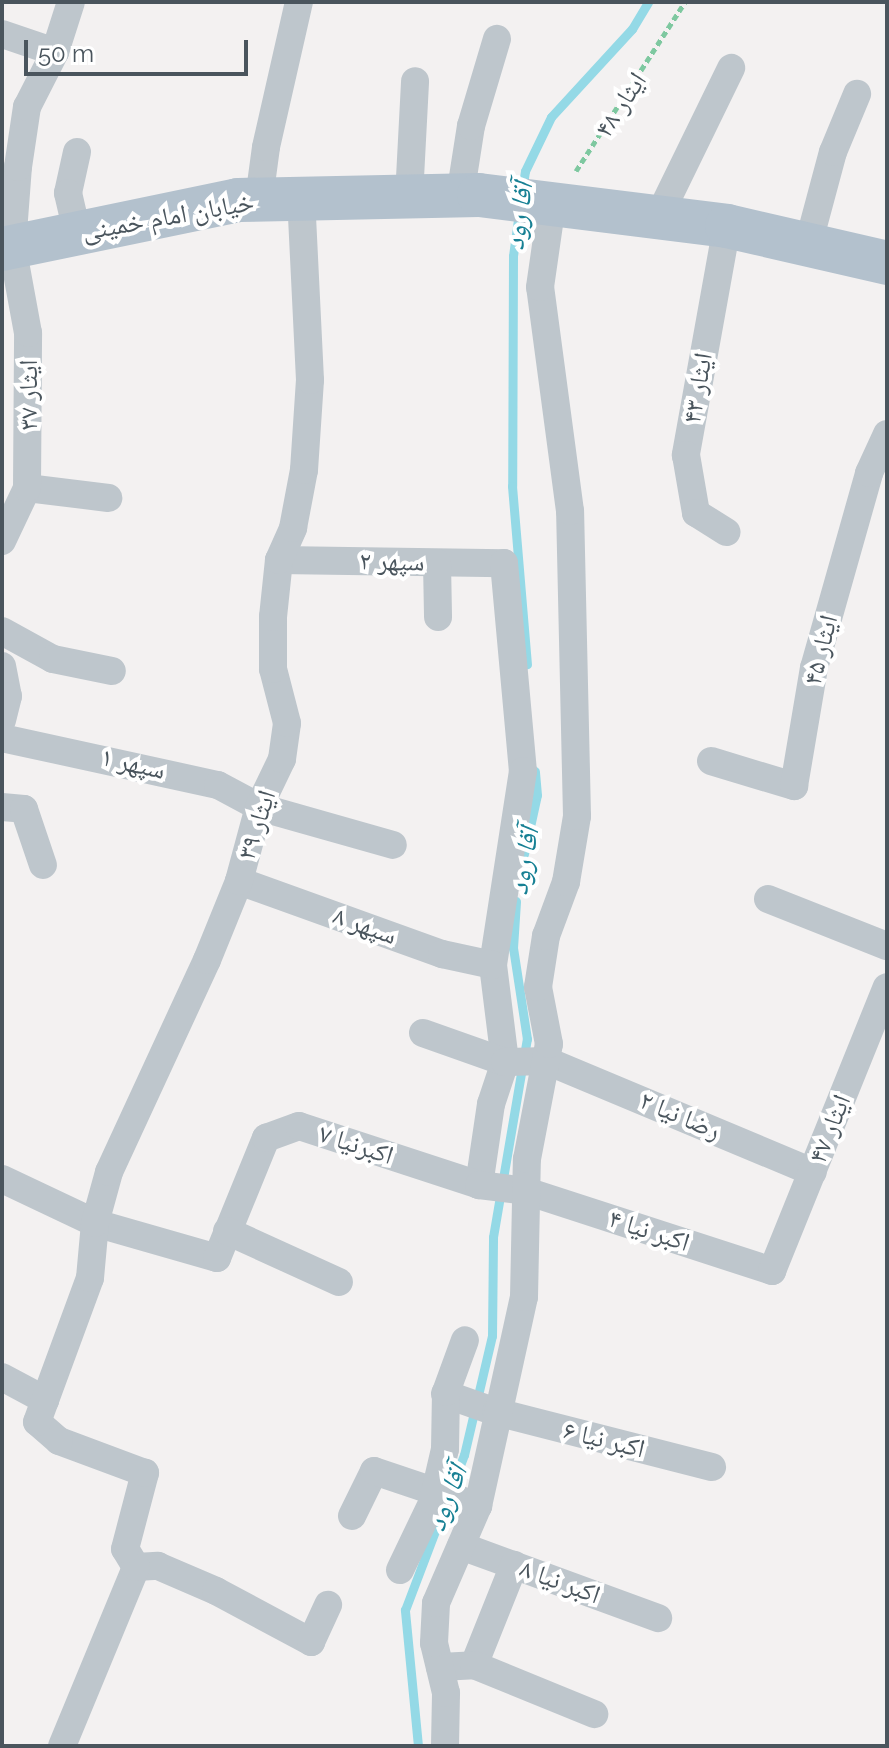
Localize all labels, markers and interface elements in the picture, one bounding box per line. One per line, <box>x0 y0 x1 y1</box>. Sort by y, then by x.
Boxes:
scale bar <box>28 24 252 74</box>
text: 50 m <box>38 39 94 68</box>
street label: ایثار ۴۸ <box>589 67 653 143</box>
water label: آقا رود <box>498 180 540 252</box>
street label: خیابان امام خمینی <box>80 187 256 247</box>
street label: ایثار ۴۳ <box>676 350 720 426</box>
street label: ایثار ۳۷ <box>13 359 45 431</box>
street label: سپهر ۲ <box>359 546 425 578</box>
street label: ایثار ۴۵ <box>797 612 845 688</box>
street label: سپهر ۱ <box>98 741 168 787</box>
street label: ایثار ۳۹ <box>231 786 283 864</box>
water label: آقا رود <box>502 825 546 897</box>
street label: سپهر ۸ <box>329 900 401 952</box>
street label: رضا نیا ۲ <box>635 1085 725 1147</box>
street label: ایثار ۴۷ <box>802 1090 858 1168</box>
street label: اکبرنیا ۷ <box>315 1118 397 1172</box>
street label: اکبر نیا ۴ <box>605 1203 693 1259</box>
street label: اکبر نیا ۶ <box>560 1415 648 1465</box>
water label: آقا رود <box>419 1460 475 1536</box>
street label: اکبر نیا ۸ <box>516 1553 604 1611</box>

